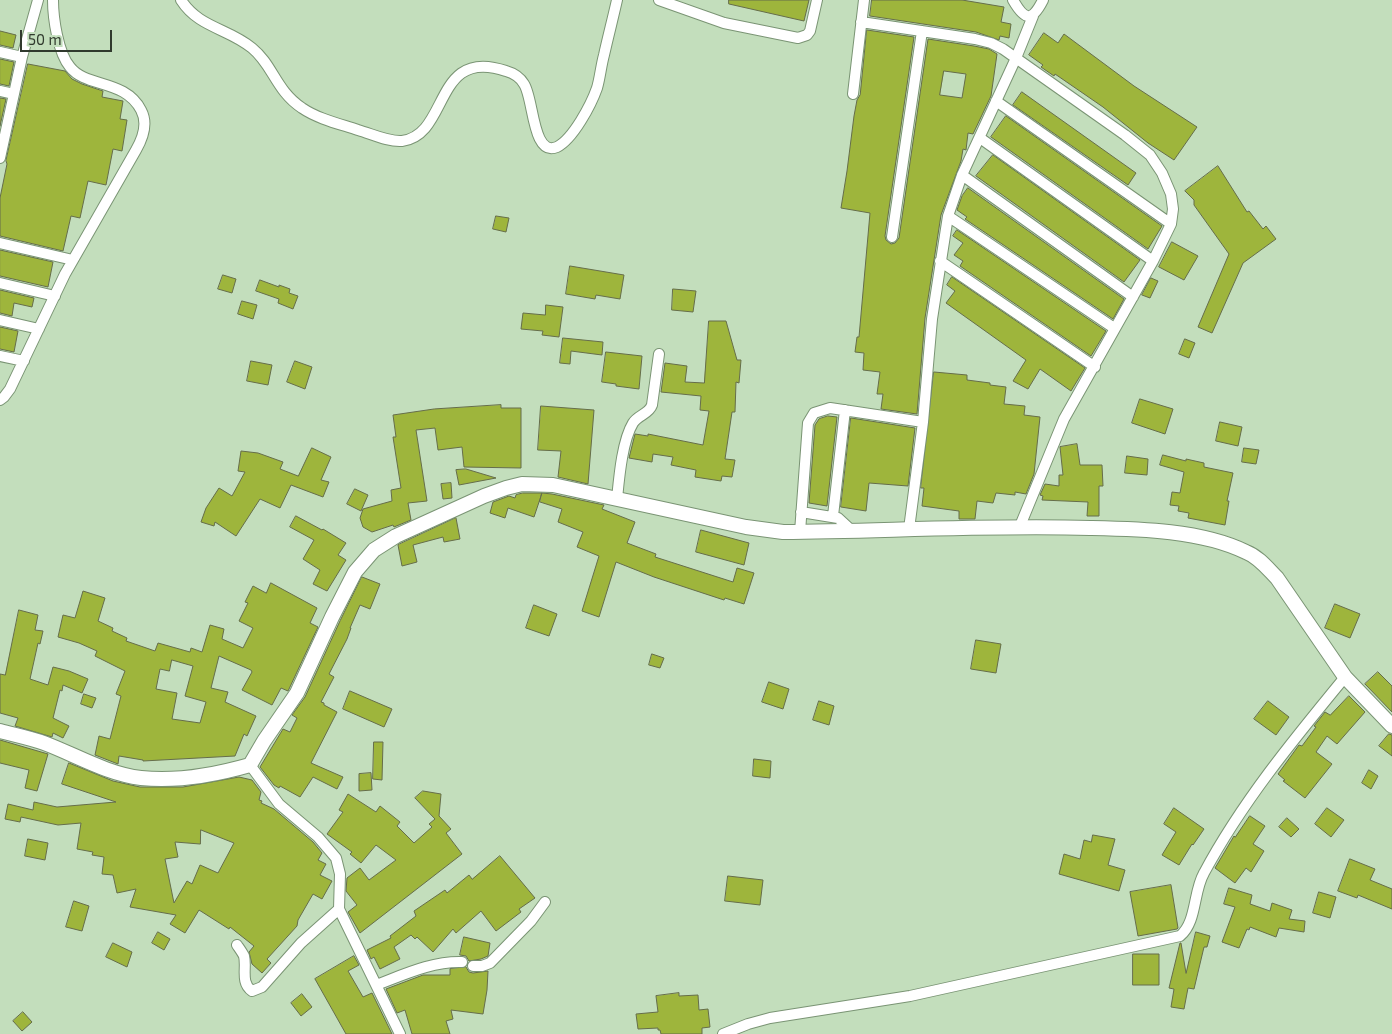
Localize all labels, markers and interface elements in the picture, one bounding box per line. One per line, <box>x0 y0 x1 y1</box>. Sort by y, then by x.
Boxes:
scale bar <box>22 20 115 52</box>
text: 50 m <box>28 30 62 48</box>

